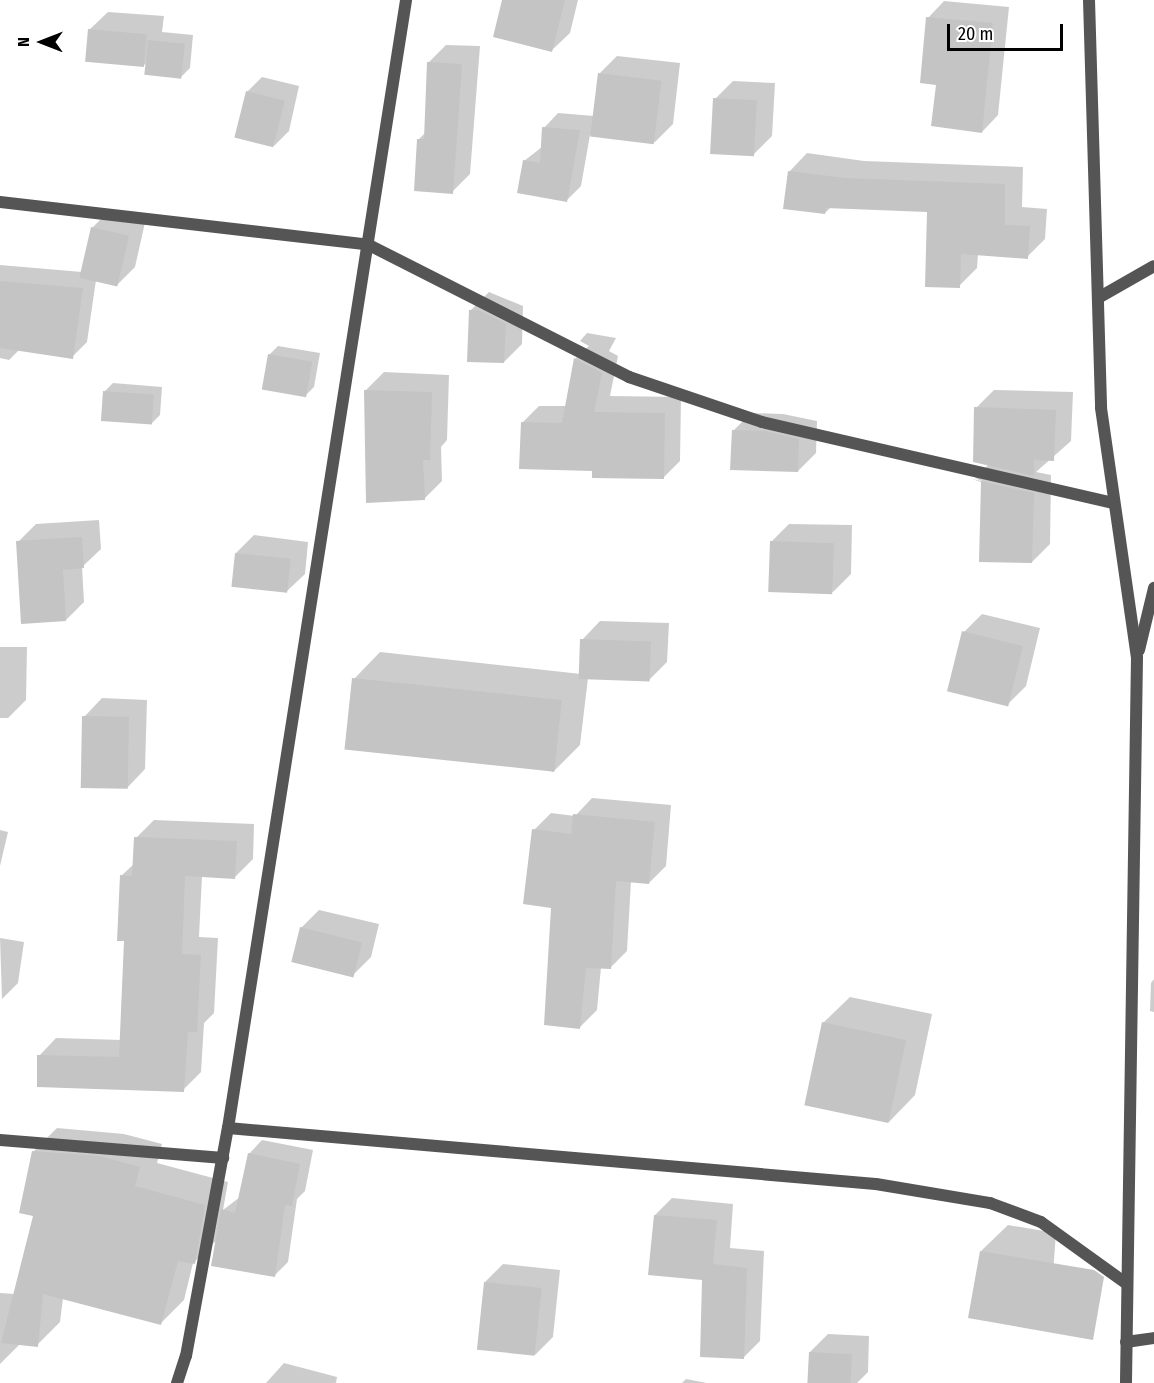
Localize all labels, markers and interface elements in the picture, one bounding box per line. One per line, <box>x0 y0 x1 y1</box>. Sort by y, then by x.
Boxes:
north arrow <box>12 12 72 72</box>
scale bar <box>950 12 1066 50</box>
text: 20 m <box>958 23 993 45</box>
text: N <box>14 37 33 47</box>

